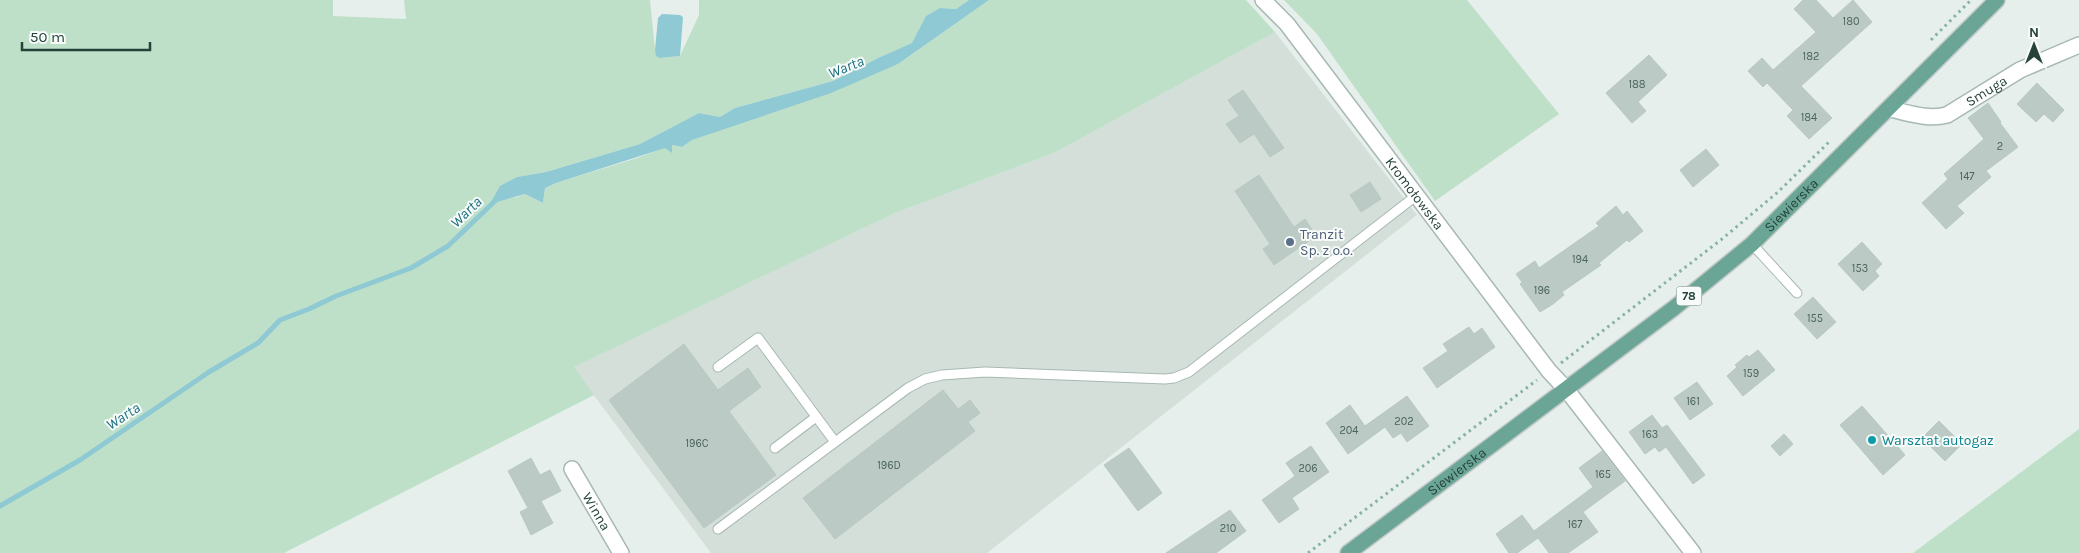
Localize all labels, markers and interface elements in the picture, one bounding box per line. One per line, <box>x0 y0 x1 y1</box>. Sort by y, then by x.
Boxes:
house number: 180 <box>1843 15 1859 28</box>
scale bar <box>22 20 150 52</box>
north arrow <box>2009 20 2059 70</box>
text: N <box>2029 24 2039 41</box>
text: 50 m <box>30 28 65 46</box>
house number: 182 <box>1803 50 1819 63</box>
water label: Warta <box>825 52 867 82</box>
street label: Smuga <box>1962 72 2010 110</box>
house number: 188 <box>1628 78 1646 91</box>
house number: 184 <box>1801 111 1817 124</box>
house number: 2 <box>1997 140 2003 153</box>
street label: Kromołowska <box>1382 154 1448 233</box>
house number: 147 <box>1960 170 1974 183</box>
street label: Siewierska <box>1761 174 1822 235</box>
water label: Warta <box>446 193 486 231</box>
place label: Tranzit Sp. z o.o. <box>1300 226 1353 259</box>
marker: Tranzit Sp. z o.o. <box>1284 236 1296 248</box>
house number: 194 <box>1572 253 1588 266</box>
house number: 153 <box>1852 262 1868 275</box>
house number: 196 <box>1534 284 1550 297</box>
road number: 78 <box>1676 286 1702 306</box>
house number: 155 <box>1807 312 1823 325</box>
house number: 159 <box>1743 367 1759 380</box>
house number: 161 <box>1686 395 1700 408</box>
water label: Warta <box>103 398 143 434</box>
house number: 202 <box>1394 415 1414 428</box>
house number: 204 <box>1339 424 1359 437</box>
house number: 163 <box>1642 428 1658 441</box>
place label: Warsztat autogaz <box>1882 432 1994 449</box>
marker: Warsztat autogaz <box>1866 434 1878 446</box>
house number: 196C <box>685 437 709 450</box>
street label: Siewierska <box>1424 444 1490 499</box>
house number: 196D <box>877 459 901 472</box>
house number: 206 <box>1298 462 1318 475</box>
house number: 165 <box>1595 468 1611 481</box>
street label: Winna <box>579 489 614 533</box>
house number: 167 <box>1567 518 1583 531</box>
house number: 210 <box>1220 522 1236 535</box>

